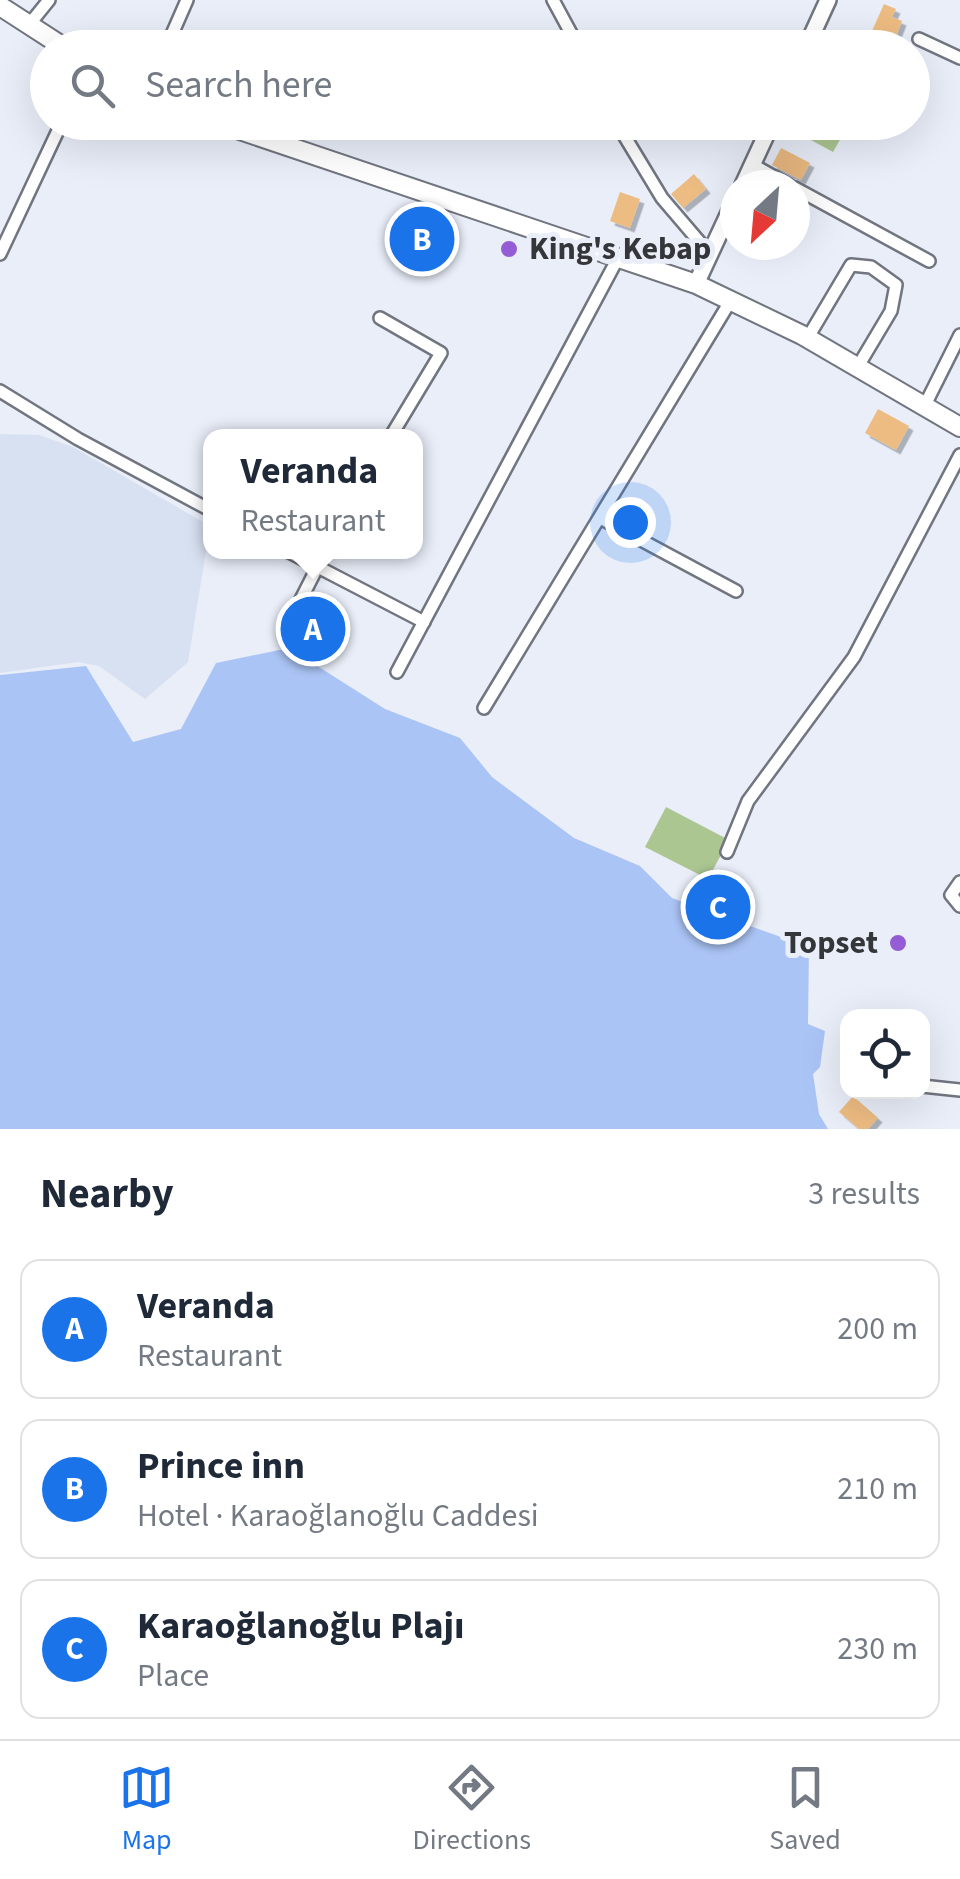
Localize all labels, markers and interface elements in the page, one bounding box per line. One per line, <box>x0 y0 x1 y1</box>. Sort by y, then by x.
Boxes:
search box <box>30 30 930 140</box>
icon: search <box>65 58 120 113</box>
text: Search here <box>145 58 332 112</box>
north arrow <box>720 170 810 260</box>
pin: B <box>390 202 454 276</box>
place label: King's Kebap <box>529 226 711 272</box>
marker: King's Kebap <box>498 238 520 260</box>
popup <box>203 429 423 559</box>
text: Veranda <box>241 444 378 498</box>
your location <box>605 497 656 548</box>
text: Restaurant <box>241 498 386 544</box>
pin: A <box>280 592 346 666</box>
pin: C <box>686 870 750 944</box>
place label: Topset <box>784 920 878 966</box>
marker: Topset <box>887 932 909 954</box>
map controls <box>840 1009 930 1099</box>
button: locate <box>840 1009 930 1099</box>
text: Nearby <box>40 1164 174 1224</box>
text: 3 results <box>808 1171 920 1217</box>
text: Veranda <box>137 1279 275 1333</box>
text: A <box>65 1306 84 1352</box>
text: 200 m <box>837 1306 918 1352</box>
text: Restaurant <box>137 1333 282 1379</box>
text: Prince inn <box>137 1439 305 1493</box>
text: B <box>65 1466 84 1512</box>
text: 210 m <box>837 1466 918 1512</box>
text: Hotel · Karaoğlanoğlu Caddesi <box>137 1493 539 1539</box>
text: Karaoğlanoğlu Plajı <box>137 1599 465 1653</box>
text: C <box>65 1626 84 1672</box>
text: 230 m <box>837 1626 918 1672</box>
text: Place <box>137 1653 209 1699</box>
tab: Map <box>119 1760 174 1860</box>
tab: Directions <box>413 1760 531 1860</box>
tab: Saved <box>769 1760 841 1860</box>

